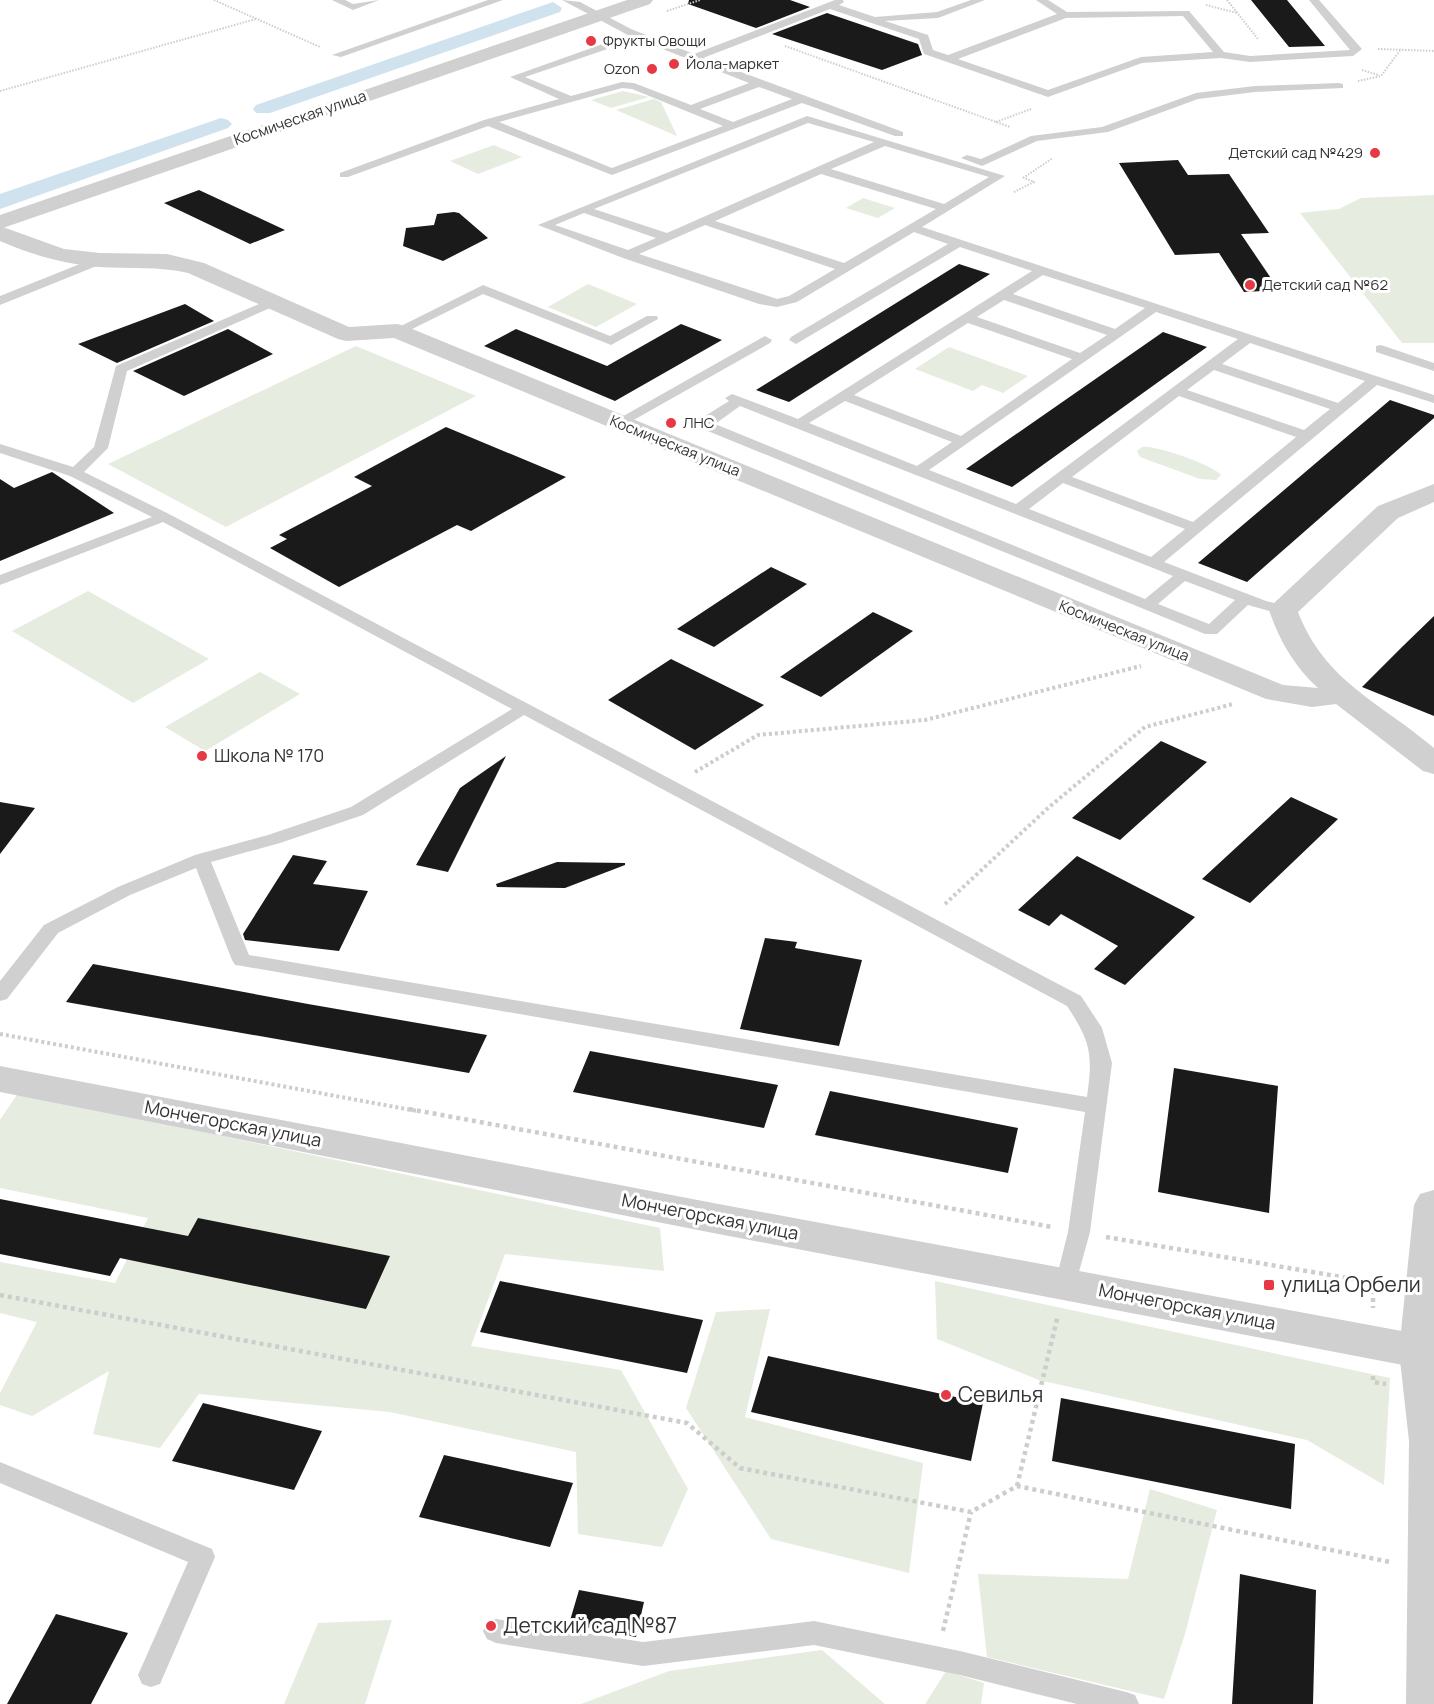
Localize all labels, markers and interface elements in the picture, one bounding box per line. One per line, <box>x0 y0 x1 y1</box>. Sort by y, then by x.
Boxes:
place label: Фрукты Овощи <box>603 30 706 51</box>
marker: Фрукты Овощи <box>584 34 598 48</box>
place label: Йола-маркет <box>686 53 780 74</box>
marker: Йола-маркет <box>667 57 681 71</box>
place label: Ozon <box>604 58 640 79</box>
marker: Ozon <box>645 62 659 76</box>
street label: Космическая улица <box>231 85 369 150</box>
place label: Детский сад №429 <box>1228 142 1363 163</box>
marker: Детский сад №429 <box>1368 146 1382 160</box>
place label: Детский сад №62 <box>1262 274 1388 295</box>
marker: Детский сад №62 <box>1243 278 1257 292</box>
street label: Космическая улица <box>607 410 744 481</box>
place label: ЛНС <box>683 412 715 433</box>
marker: ЛНС <box>664 416 678 430</box>
street label: Космическая улица <box>1056 595 1193 666</box>
place label: Школа № 170 <box>214 743 324 767</box>
marker: Школа № 170 <box>195 749 209 763</box>
street label: Мончегорская улица <box>143 1094 324 1152</box>
street label: Мончегорская улица <box>620 1187 801 1245</box>
place label: улица Орбели <box>1281 1270 1421 1298</box>
street label: Мончегорская улица <box>1097 1277 1278 1335</box>
marker: улица Орбели <box>1262 1278 1276 1292</box>
place label: Севилья <box>958 1380 1043 1408</box>
marker: Севилья <box>939 1388 953 1402</box>
place label: Детский сад №87 <box>503 1611 677 1639</box>
marker: Детский сад №87 <box>484 1619 498 1633</box>

